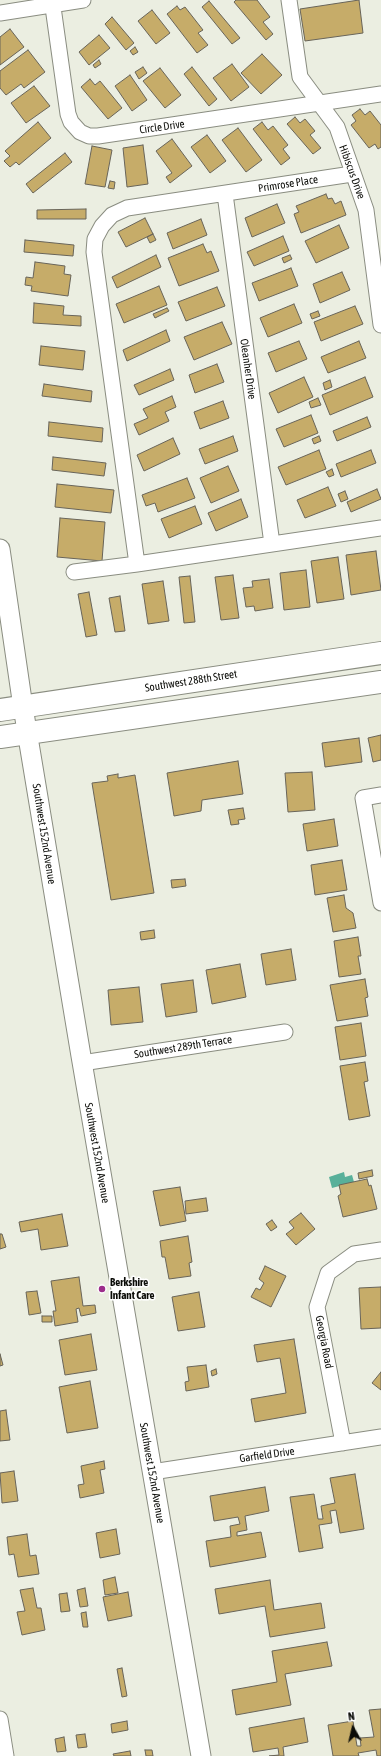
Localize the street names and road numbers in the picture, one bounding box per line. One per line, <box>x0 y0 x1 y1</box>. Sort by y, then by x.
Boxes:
street label: Circle Drive <box>139 117 185 137</box>
street label: Hibiscus Drive <box>336 143 368 201</box>
street label: Primrose Place <box>257 173 319 195</box>
street label: Oleanher Drive <box>237 338 259 400</box>
street label: Southwest 288th Street <box>144 667 238 695</box>
street label: Southwest 152nd Avenue <box>30 783 58 885</box>
street label: Southwest 289th Terrace <box>133 1033 233 1061</box>
street label: Southwest 152nd Avenue <box>82 1102 112 1204</box>
street label: Georgia Road <box>312 1314 336 1370</box>
street label: Southwest 152nd Avenue <box>137 1422 167 1524</box>
street label: Garfield Drive <box>239 1445 295 1465</box>

